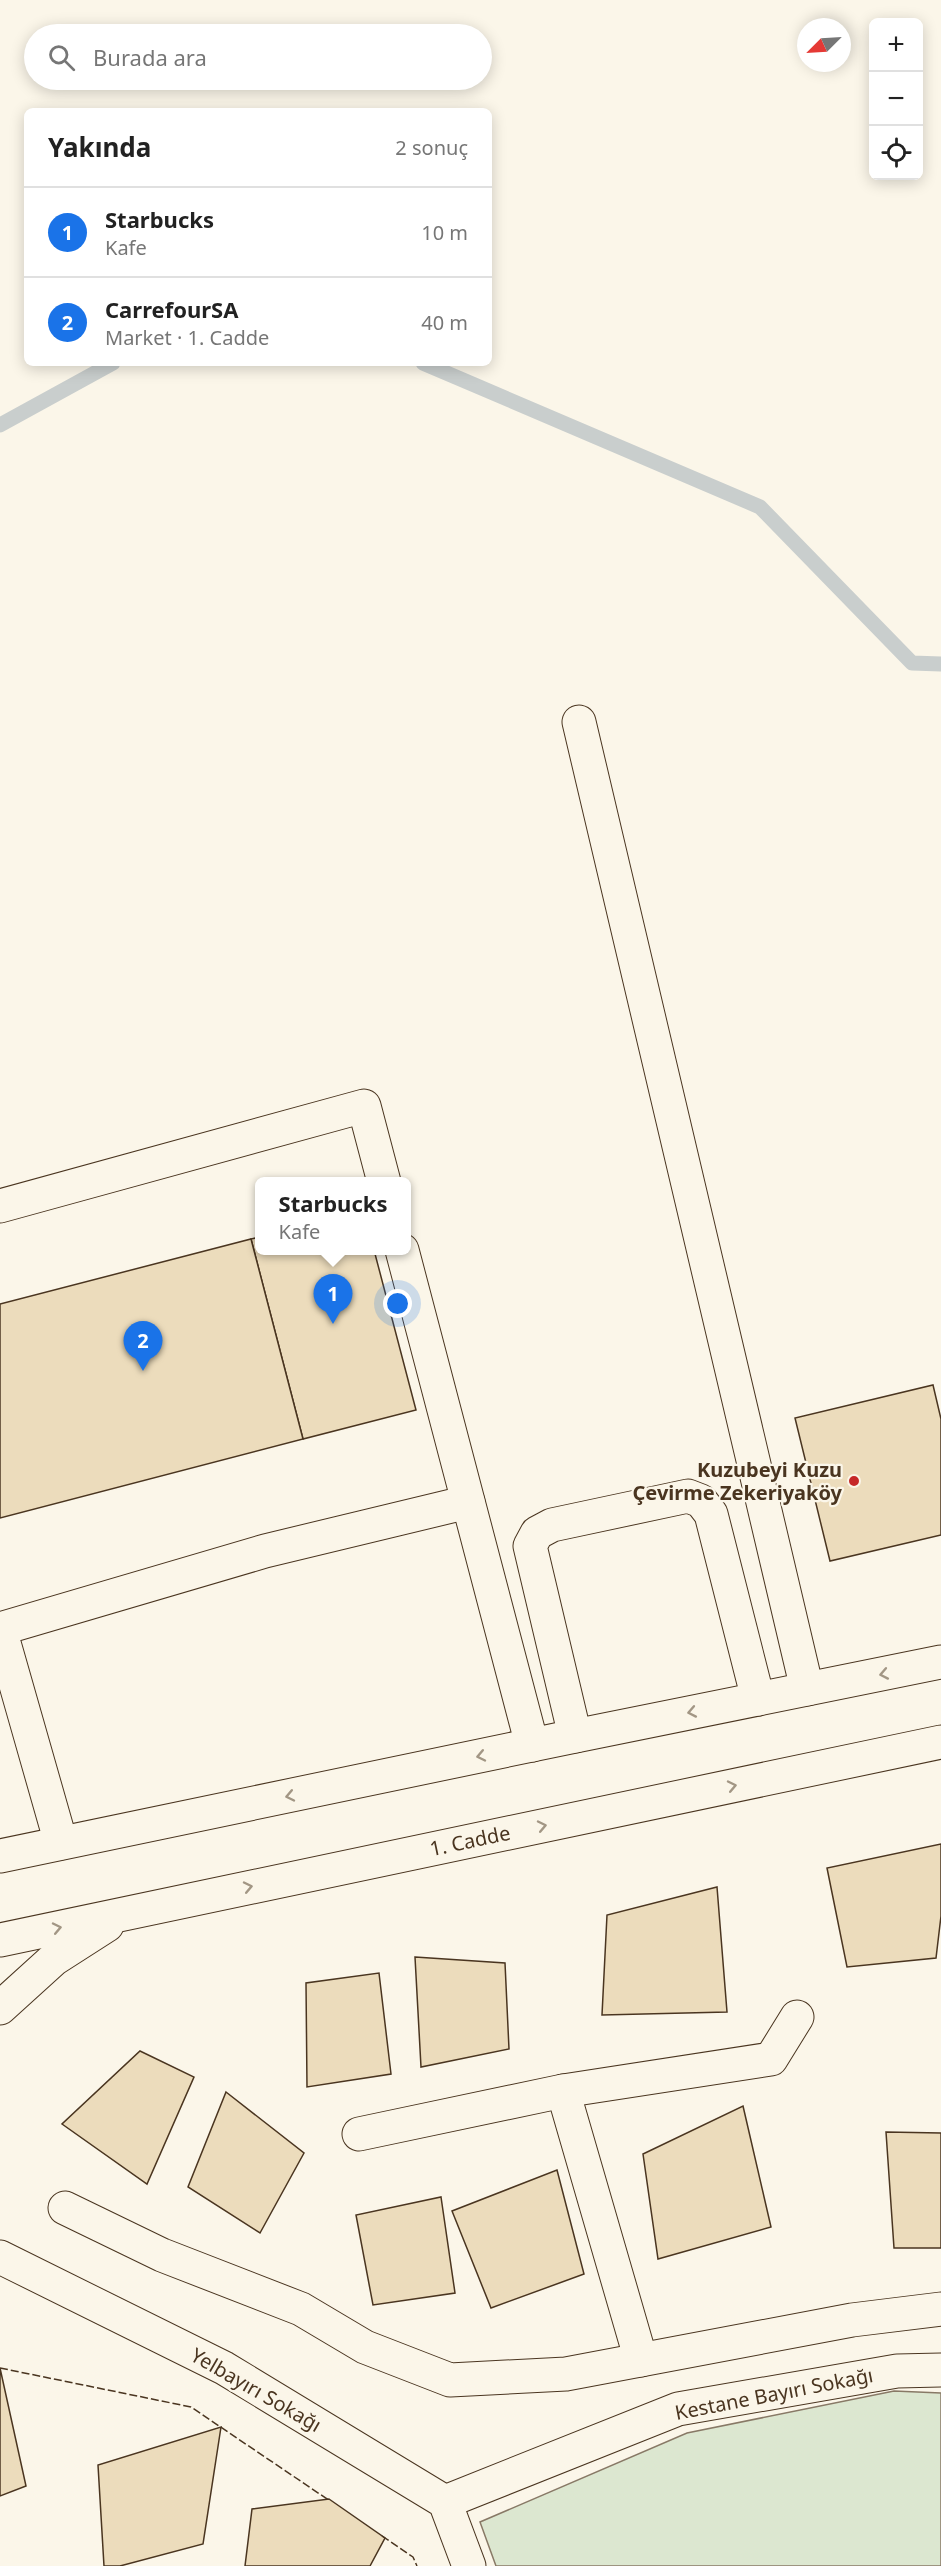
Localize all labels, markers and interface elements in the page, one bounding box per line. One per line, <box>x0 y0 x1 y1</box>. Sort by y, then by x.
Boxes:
north arrow <box>797 18 851 72</box>
map controls <box>869 18 923 180</box>
button: + <box>869 18 923 72</box>
search box <box>24 24 492 90</box>
icon: search <box>45 41 78 74</box>
text: Burada ara <box>93 42 207 72</box>
button: − <box>869 72 923 126</box>
button: locate <box>869 126 923 180</box>
text: Yakında <box>48 129 151 165</box>
text: 2 sonuç <box>395 134 468 161</box>
text: Starbucks <box>105 204 214 234</box>
text: 1 <box>62 219 73 246</box>
text: 10 m <box>421 219 468 246</box>
text: Kafe <box>105 234 147 261</box>
text: CarrefourSA <box>105 294 238 324</box>
text: 2 <box>62 309 73 336</box>
text: 40 m <box>421 309 468 336</box>
text: Market · 1. Cadde <box>105 324 269 351</box>
popup <box>255 1177 411 1255</box>
text: Starbucks <box>279 1188 387 1218</box>
text: Kafe <box>279 1218 320 1245</box>
pin: 1 <box>314 1274 352 1324</box>
your location <box>383 1289 412 1318</box>
pin: 2 <box>124 1322 162 1371</box>
place label: Kuzubeyi Kuzu Çevirme Zekeriyaköy <box>633 1456 843 1506</box>
marker: Kuzubeyi Kuzu Çevirme Zekeriyaköy <box>847 1474 861 1488</box>
one-way arrow <box>879 1666 889 1679</box>
one-way arrow <box>688 1705 698 1718</box>
one-way arrow <box>476 1749 486 1762</box>
one-way arrow <box>727 1780 737 1793</box>
one-way arrow <box>285 1788 295 1801</box>
street label: 1. Cadde <box>427 1819 513 1862</box>
one-way arrow <box>536 1820 546 1833</box>
one-way arrow <box>243 1882 253 1895</box>
one-way arrow <box>52 1922 62 1935</box>
street label: Yelbayırı Sokağı <box>186 2341 327 2438</box>
street label: Kestane Bayırı Sokağı <box>673 2361 875 2426</box>

